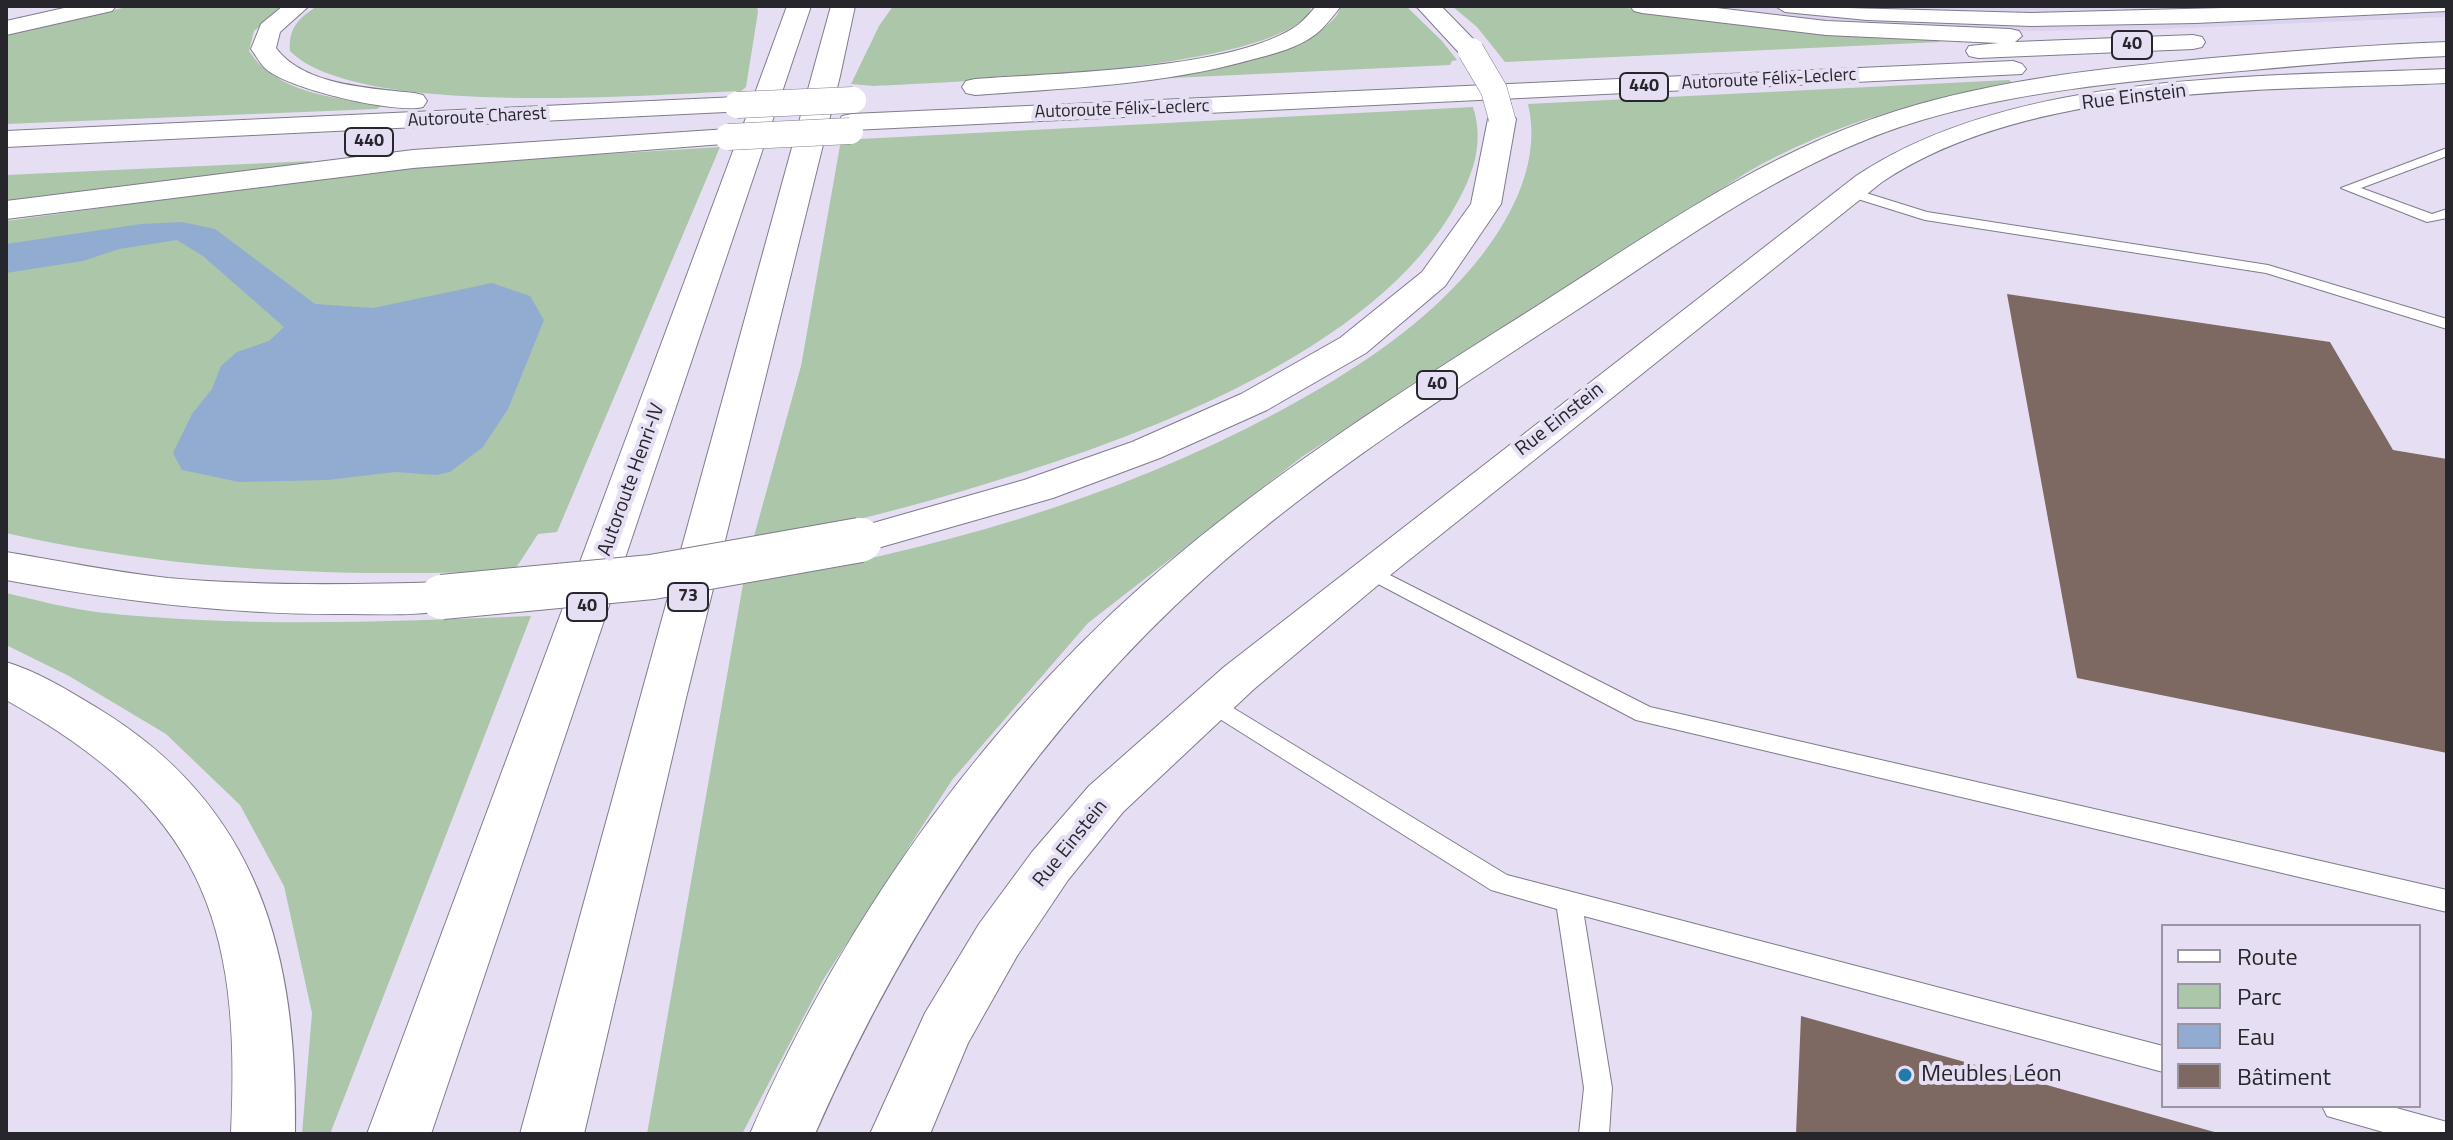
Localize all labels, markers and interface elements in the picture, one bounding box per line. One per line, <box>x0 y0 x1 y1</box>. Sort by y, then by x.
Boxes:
road number: 40 <box>2112 31 2152 59</box>
street label: Autoroute Félix-Leclerc <box>1681 65 1857 95</box>
road number: 440 <box>1620 73 1668 101</box>
street label: Rue Einstein <box>2080 80 2188 116</box>
street label: Autoroute Félix-Leclerc <box>1034 96 1210 124</box>
street label: Autoroute Charest <box>407 104 547 132</box>
road number: 440 <box>345 128 393 156</box>
road number: 40 <box>1417 371 1457 399</box>
street label: Rue Einstein <box>1511 378 1609 462</box>
street label: Autoroute Henri-IV <box>593 401 671 559</box>
road number: 73 <box>668 583 708 611</box>
road number: 40 <box>567 593 607 621</box>
street label: Rue Einstein <box>1029 796 1113 892</box>
legend <box>2161 924 2421 1108</box>
text: Route <box>2237 938 2298 974</box>
text: Parc <box>2237 978 2282 1014</box>
text: Eau <box>2237 1018 2275 1054</box>
text: Bâtiment <box>2237 1058 2331 1094</box>
place label: Meubles Léon <box>1921 1061 2062 1089</box>
marker: Meubles Léon <box>1896 1066 1914 1084</box>

